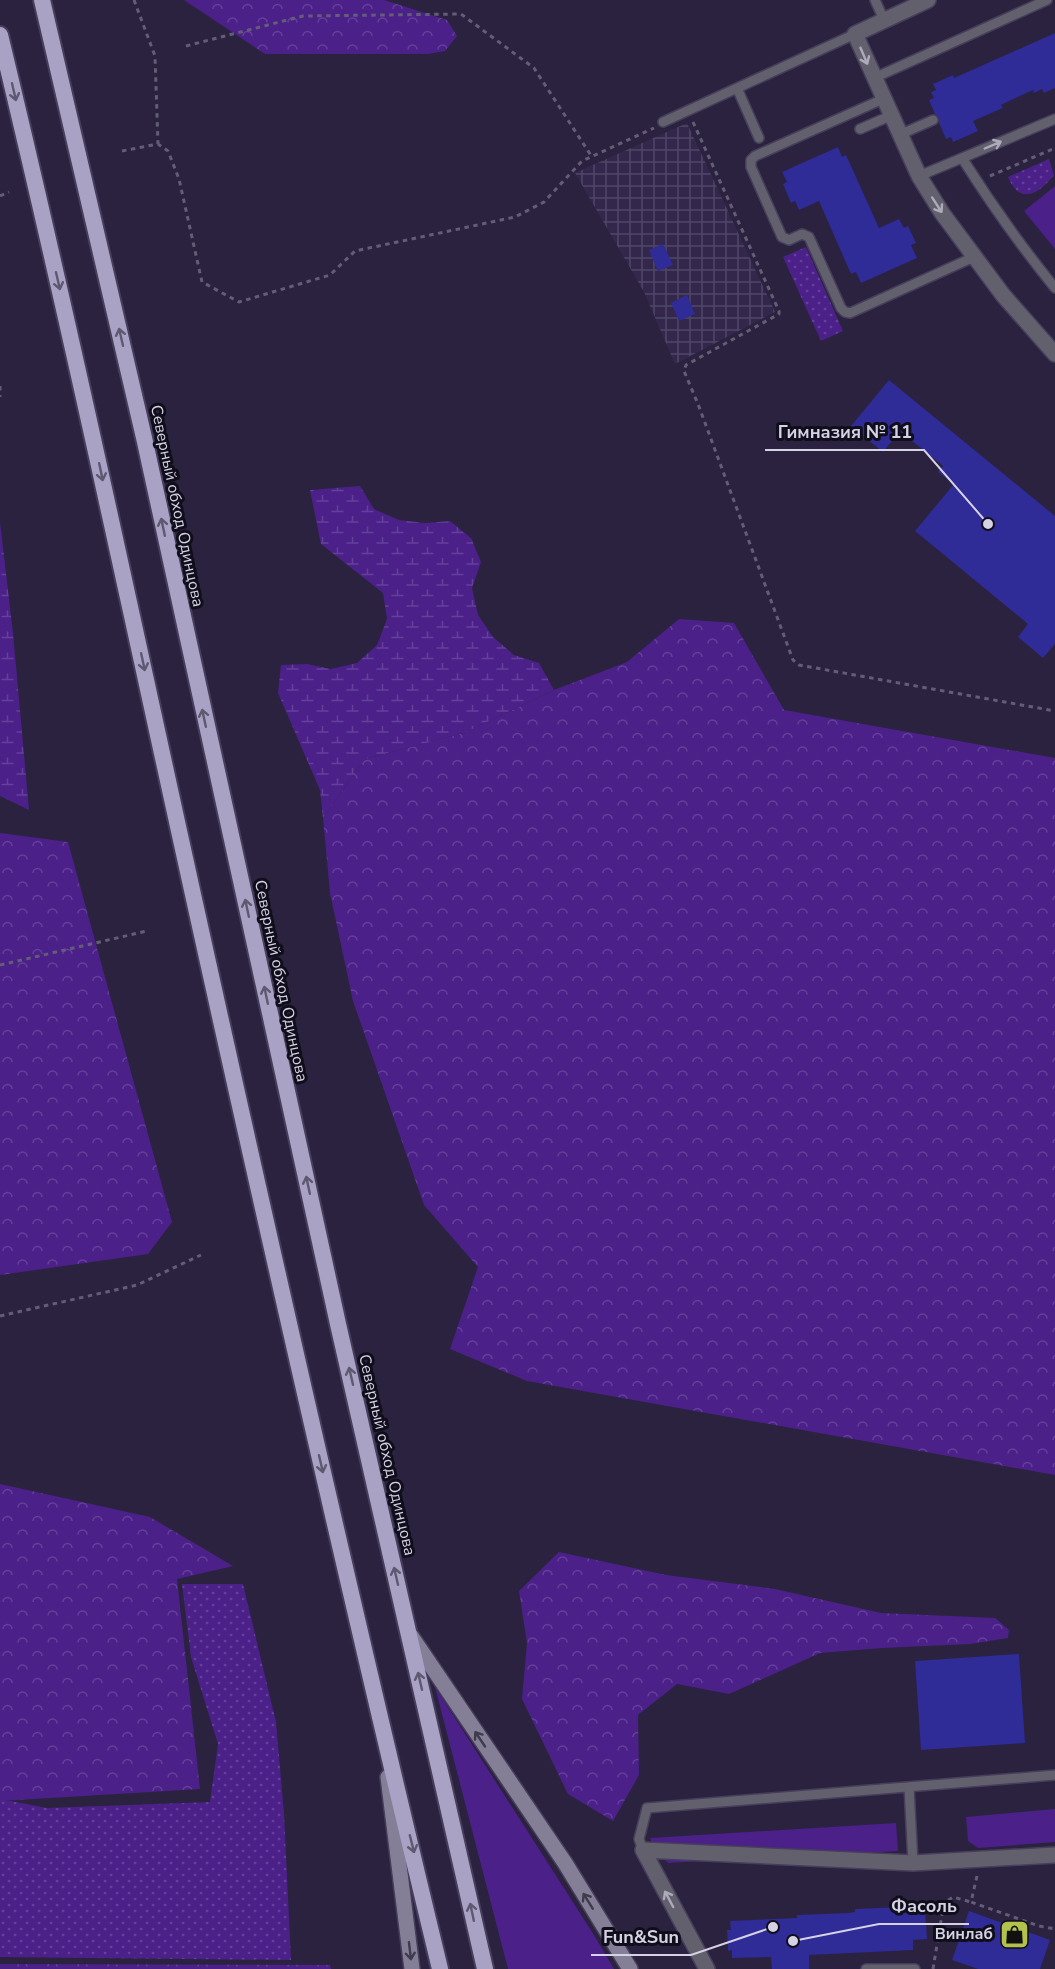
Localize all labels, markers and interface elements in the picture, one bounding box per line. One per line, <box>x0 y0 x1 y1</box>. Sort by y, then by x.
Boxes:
one-way arrow <box>859 46 870 64</box>
one-way arrow <box>8 82 20 101</box>
one-way arrow <box>983 139 1002 150</box>
one-way arrow <box>931 196 943 213</box>
one-way arrow <box>53 271 64 291</box>
one-way arrow <box>114 328 126 347</box>
street label: Северный обход Одинцова <box>145 403 209 609</box>
callout: Гимназия № 11 <box>765 414 924 450</box>
text: Гимназия № 11 <box>778 420 912 444</box>
one-way arrow <box>96 462 108 481</box>
one-way arrow <box>157 518 168 537</box>
one-way arrow <box>137 652 149 671</box>
one-way arrow <box>198 709 209 728</box>
street label: Северный обход Одинцова <box>249 878 313 1084</box>
one-way arrow <box>241 899 252 918</box>
one-way arrow <box>260 986 271 1005</box>
one-way arrow <box>302 1176 313 1196</box>
street label: Северный обход Одинцова <box>353 1352 421 1558</box>
one-way arrow <box>344 1366 356 1385</box>
one-way arrow <box>315 1455 327 1474</box>
one-way arrow <box>390 1567 402 1586</box>
one-way arrow <box>414 1671 425 1691</box>
one-way arrow <box>474 1731 486 1748</box>
one-way arrow <box>406 1834 418 1853</box>
callout: Фасоль <box>879 1888 969 1924</box>
one-way arrow <box>663 1891 675 1908</box>
one-way arrow <box>582 1893 594 1910</box>
text: Фасоль <box>891 1894 957 1918</box>
one-way arrow <box>466 1903 477 1922</box>
shop icon: Винлаб <box>998 1918 1030 1950</box>
callout: Fun&Sun <box>591 1919 691 1955</box>
place label: Винлаб <box>935 1923 993 1945</box>
text: Fun&Sun <box>603 1925 679 1949</box>
one-way arrow <box>404 1941 415 1960</box>

